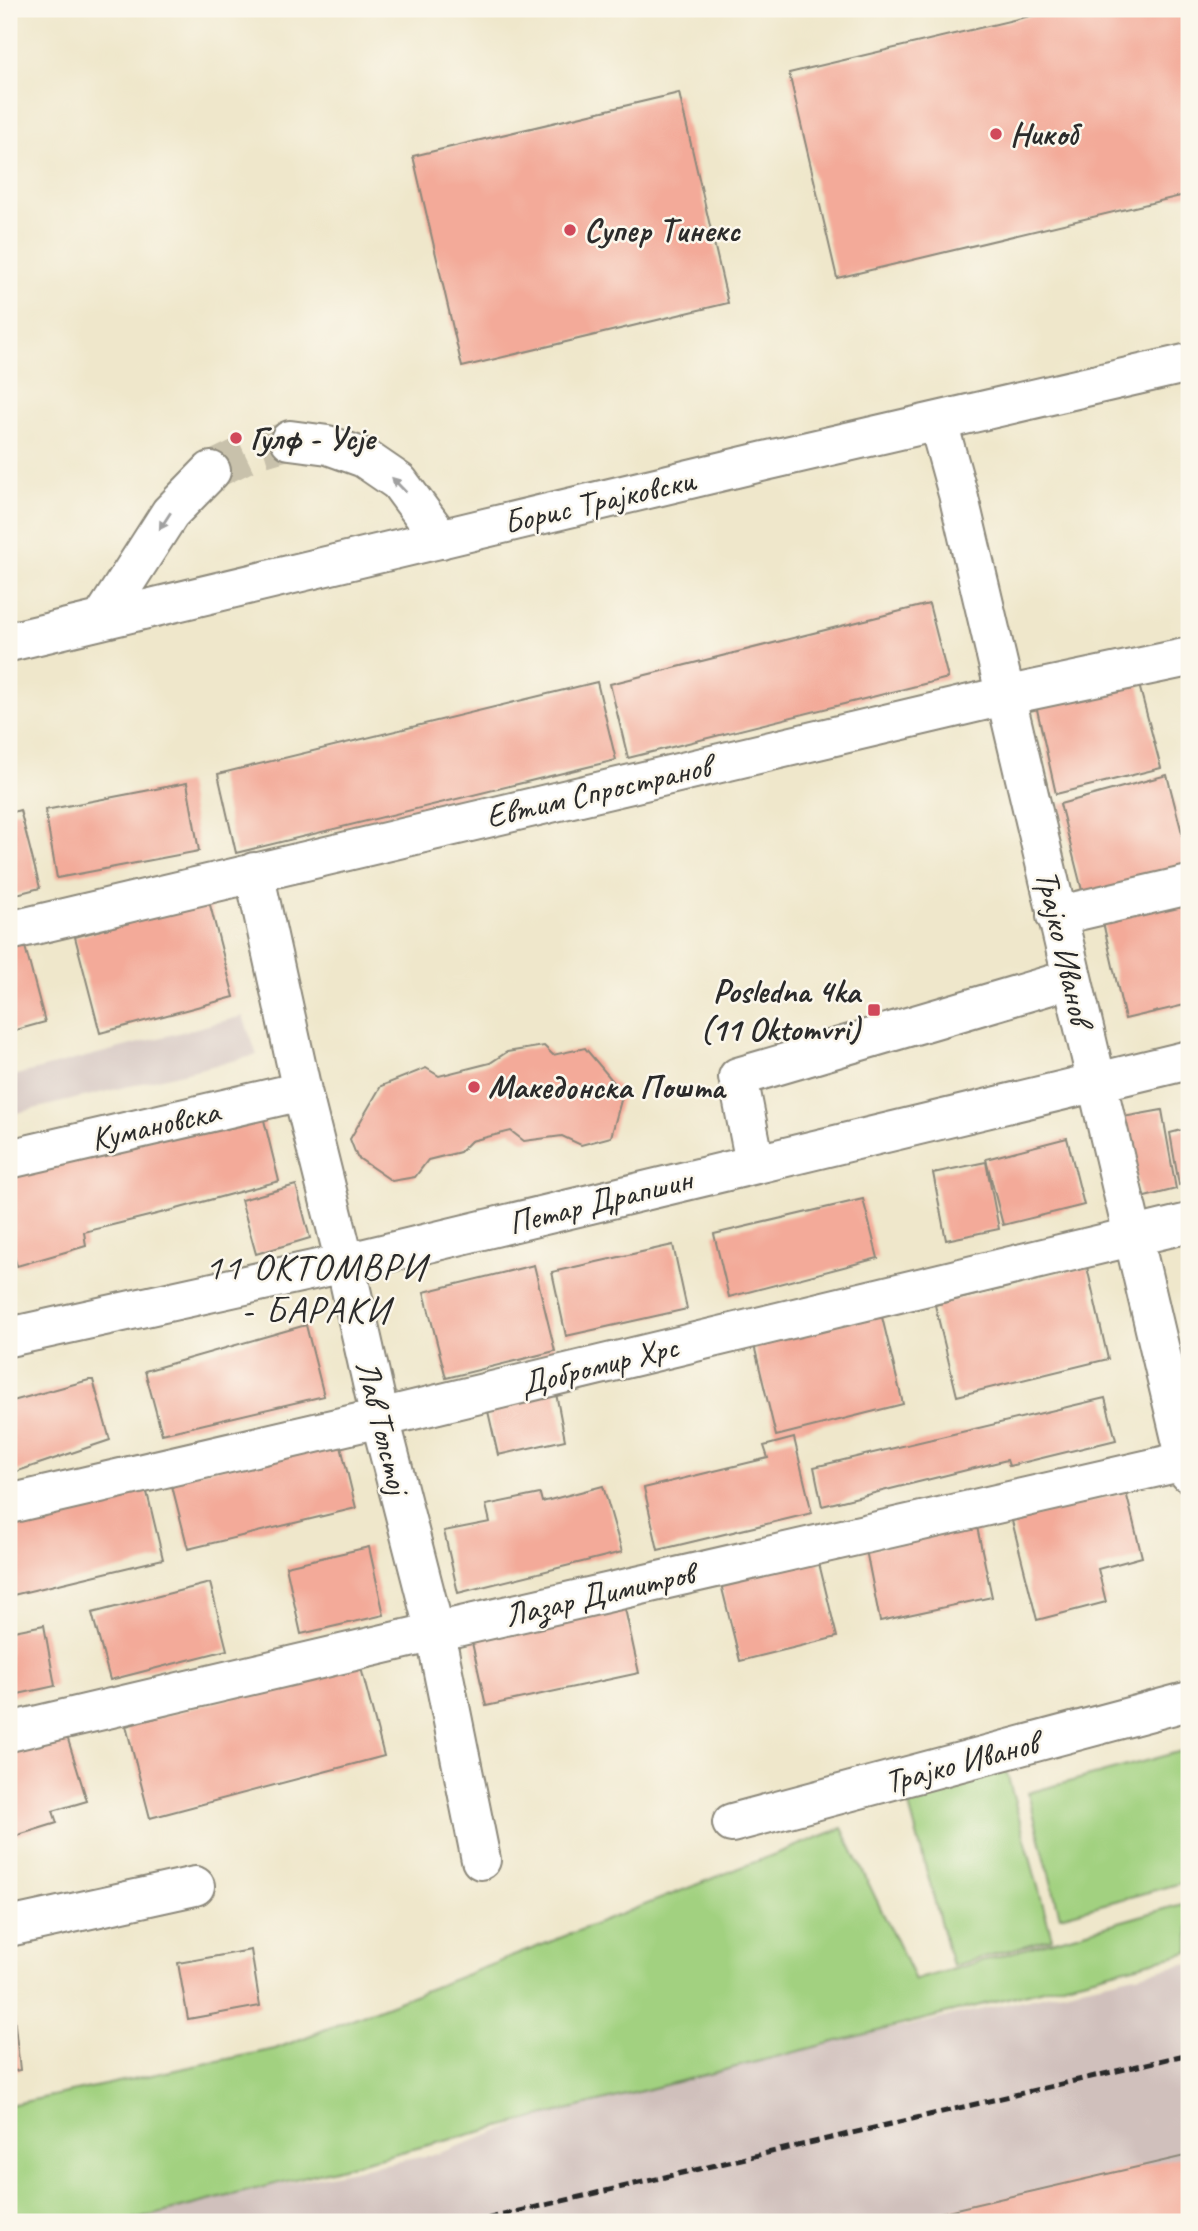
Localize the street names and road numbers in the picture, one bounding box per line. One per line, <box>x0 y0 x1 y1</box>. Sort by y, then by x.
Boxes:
street label: Борис Трајковски <box>499 458 701 543</box>
street label: Евтим Спространов <box>482 743 722 837</box>
street label: Трајко Иванов <box>1026 866 1104 1036</box>
street label: Кумановска <box>87 1089 226 1160</box>
street label: Петар Драпшин <box>504 1157 698 1244</box>
street label: Добромир Хрс <box>516 1325 684 1405</box>
street label: Лав Толстој <box>346 1356 421 1501</box>
street label: Лазар Димитров <box>500 1550 704 1636</box>
street label: Трајко Иванов <box>880 1719 1050 1803</box>

